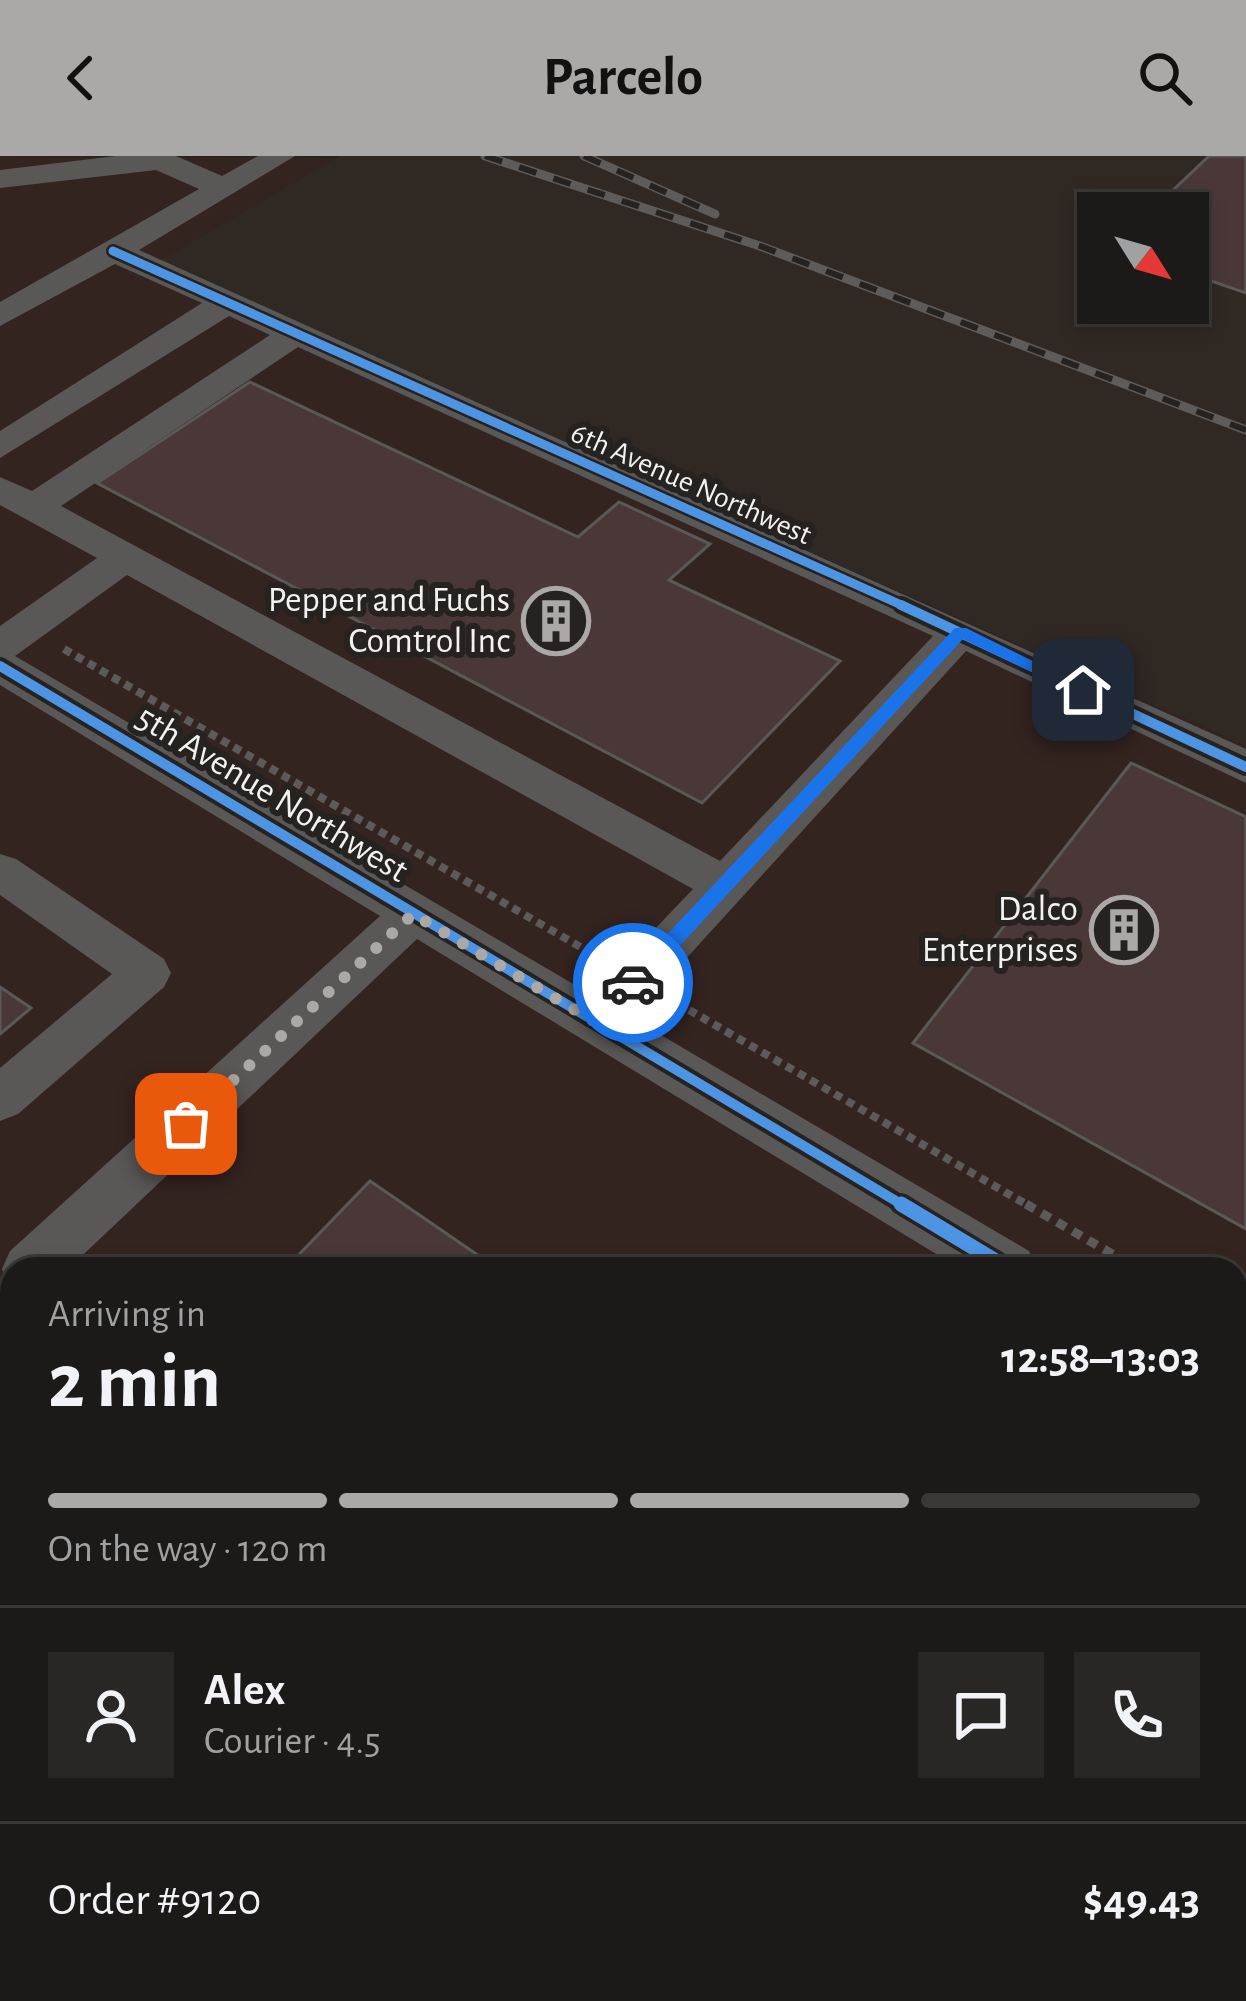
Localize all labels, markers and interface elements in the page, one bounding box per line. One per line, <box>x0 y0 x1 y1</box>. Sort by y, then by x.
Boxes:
icon: back <box>48 45 114 111</box>
icon: search <box>1132 45 1198 111</box>
text: Parcelo <box>543 51 703 105</box>
north arrow <box>1077 192 1209 324</box>
map controls <box>1077 192 1209 324</box>
street label: 6th Avenue Northwest <box>566 418 816 551</box>
place label: Pepper and Fuchs Comtrol Inc <box>268 582 510 659</box>
building icon: Pepper and Fuchs Comtrol Inc <box>521 586 591 656</box>
pin <box>1032 639 1134 741</box>
icon: home <box>1050 657 1116 723</box>
street label: 5th Avenue Northwest <box>130 699 414 889</box>
place label: Dalco Enterprises <box>922 891 1078 968</box>
building icon: Dalco Enterprises <box>1089 895 1159 965</box>
courier <box>573 923 693 1043</box>
icon: car <box>600 950 666 1016</box>
pin <box>135 1073 237 1175</box>
icon: bag <box>153 1091 219 1157</box>
text: Arriving in <box>48 1295 206 1334</box>
text: 12:58–13:03 <box>1001 1336 1200 1381</box>
text: 2 min <box>48 1344 221 1422</box>
text: On the way · 120 m <box>48 1530 327 1569</box>
button: person <box>48 1652 174 1778</box>
button: chat <box>918 1652 1044 1778</box>
button: phone <box>1074 1652 1200 1778</box>
text: Alex <box>204 1668 285 1713</box>
text: Courier · 4.5 <box>204 1722 381 1761</box>
text: Order #9120 <box>48 1878 261 1923</box>
text: $49.43 <box>1083 1878 1200 1923</box>

